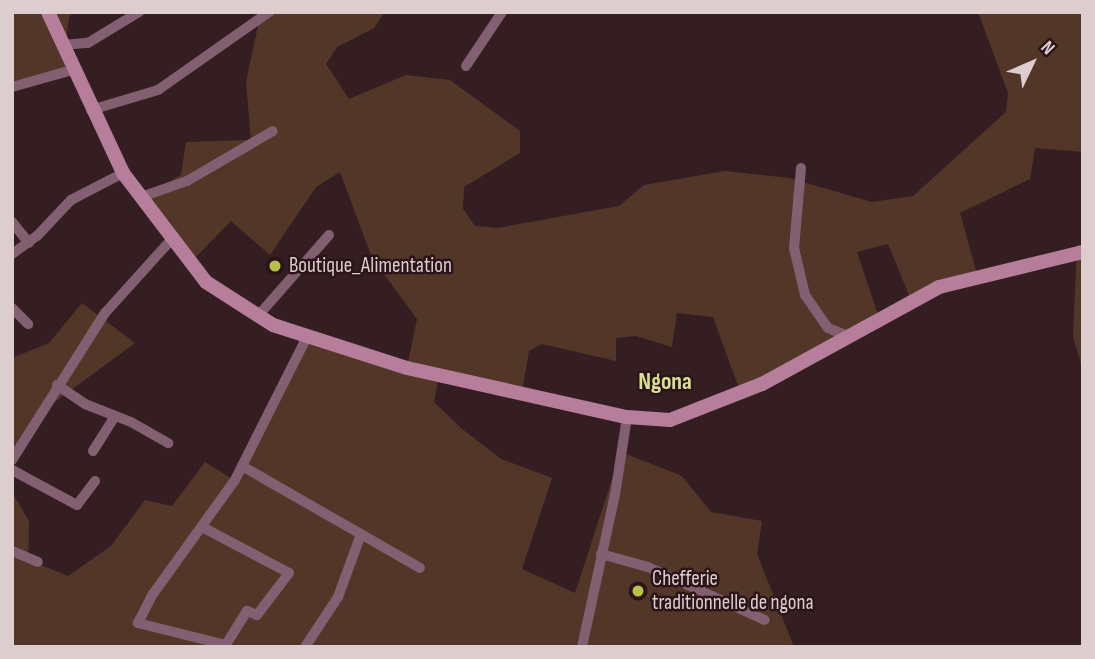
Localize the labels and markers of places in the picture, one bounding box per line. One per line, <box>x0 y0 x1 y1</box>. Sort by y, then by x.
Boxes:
place label: Boutique_Alimentation <box>289 253 452 279</box>
marker: Boutique_Alimentation <box>267 258 283 274</box>
place label: Chefferie traditionnelle de ngona <box>652 566 813 616</box>
marker: Chefferie traditionnelle de ngona <box>630 583 646 599</box>

